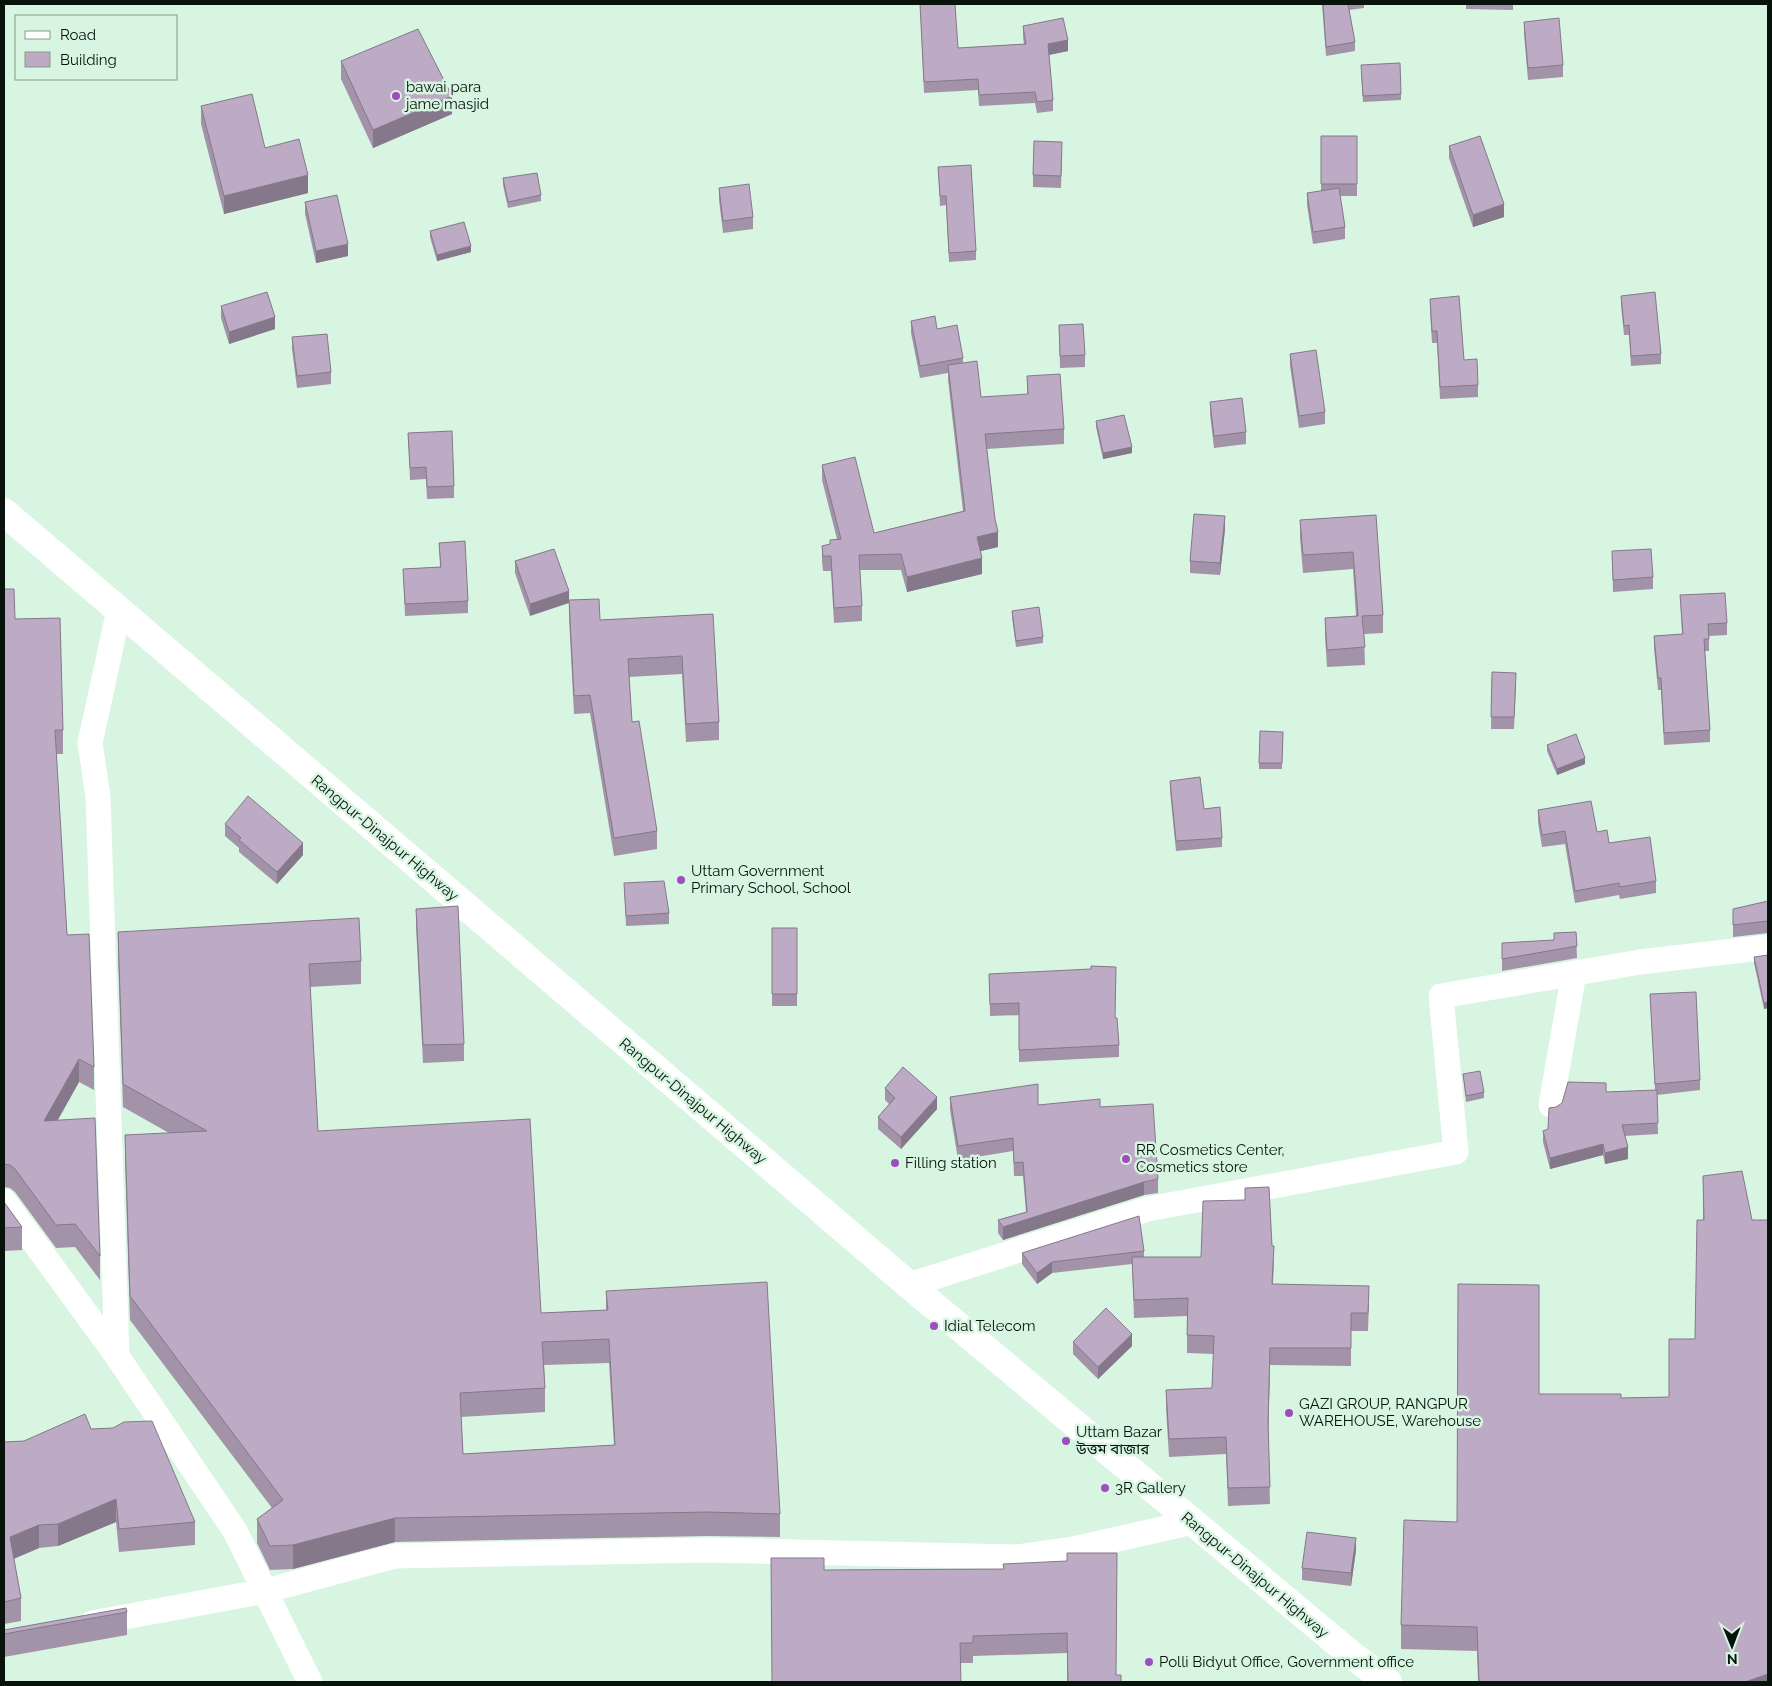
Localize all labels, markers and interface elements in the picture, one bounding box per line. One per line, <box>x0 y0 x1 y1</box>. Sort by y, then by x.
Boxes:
legend <box>15 15 178 80</box>
text: Road <box>60 26 96 44</box>
text: Building <box>60 51 117 69</box>
place label: bawai para jame masjid <box>404 78 489 113</box>
marker: bawai para jame masjid <box>390 90 402 102</box>
street label: Rangpur-Dinajpur Highway <box>308 771 462 905</box>
place label: Uttam Government Primary School, School <box>691 862 852 897</box>
marker: Uttam Government Primary School, School <box>675 874 687 886</box>
street label: Rangpur-Dinajpur Highway <box>616 1034 770 1168</box>
place label: RR Cosmetics Center, Cosmetics store <box>1136 1141 1285 1176</box>
marker: RR Cosmetics Center, Cosmetics store <box>1120 1153 1132 1165</box>
place label: Filling station <box>905 1154 997 1172</box>
marker: Filling station <box>889 1157 901 1169</box>
place label: Idial Telecom <box>944 1317 1035 1335</box>
marker: Idial Telecom <box>928 1320 940 1332</box>
place label: GAZI GROUP, RANGPUR WAREHOUSE, Warehouse <box>1299 1395 1481 1430</box>
marker: GAZI GROUP, RANGPUR WAREHOUSE, Warehouse <box>1283 1407 1295 1419</box>
place label: Uttam Bazar উত্তম বাজার <box>1075 1423 1163 1458</box>
marker: Uttam Bazar উত্তম বাজার <box>1060 1435 1072 1447</box>
place label: 3R Gallery <box>1115 1479 1186 1497</box>
marker: 3R Gallery <box>1099 1482 1111 1494</box>
street label: Rangpur-Dinajpur Highway <box>1178 1508 1332 1642</box>
north arrow <box>1707 1621 1757 1671</box>
text: N <box>1727 1651 1738 1667</box>
place label: Polli Bidyut Office, Government office <box>1159 1653 1414 1671</box>
marker: Polli Bidyut Office, Government office <box>1143 1656 1155 1668</box>

